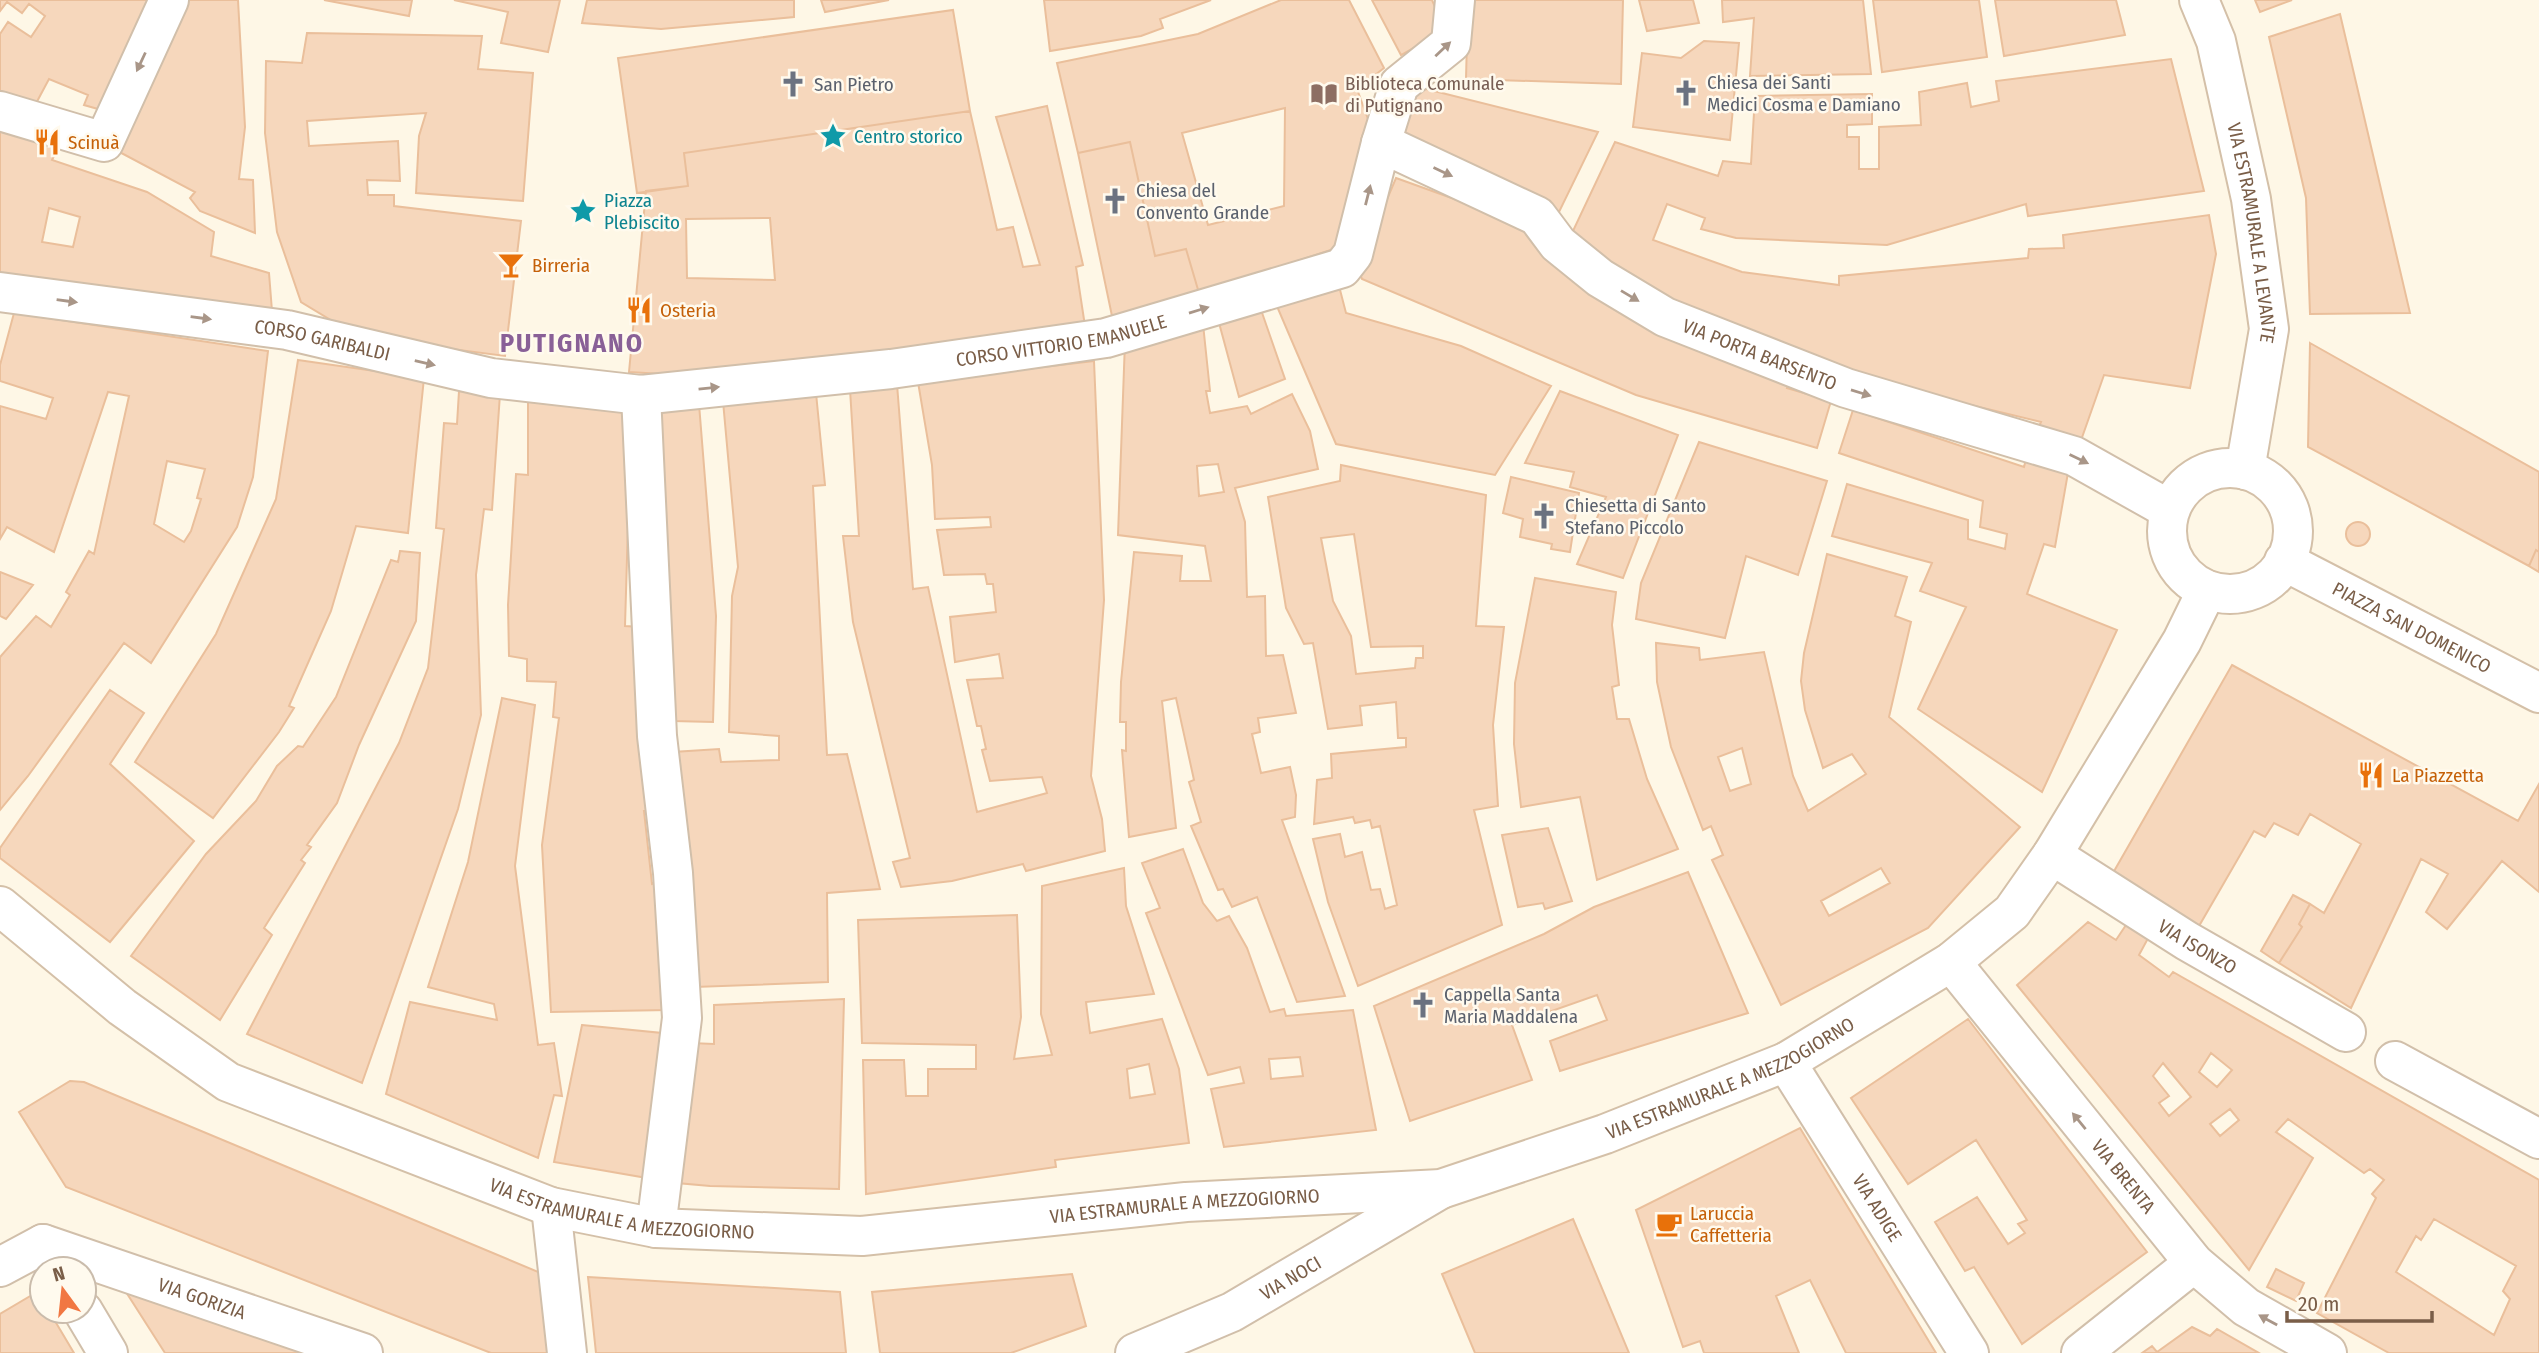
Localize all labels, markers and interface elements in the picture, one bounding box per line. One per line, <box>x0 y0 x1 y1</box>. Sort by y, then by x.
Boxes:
one-way arrow <box>1434 41 1451 57</box>
one-way arrow <box>135 52 147 72</box>
church icon: San Pietro <box>778 69 808 99</box>
place label: Chiesa dei Santi Medici Cosma e Damiano <box>1707 71 1901 116</box>
place label: Biblioteca Comunale di Putignano <box>1345 72 1504 117</box>
place label: San Pietro <box>814 73 894 96</box>
church icon: Chiesa dei Santi Medici Cosma e Damiano <box>1671 78 1701 108</box>
library icon: Biblioteca Comunale di Putignano <box>1309 79 1339 109</box>
street label: VIA ESTRAMURALE A LEVANTE <box>2223 120 2281 345</box>
place icon: Centro storico <box>818 121 848 151</box>
place label: Centro storico <box>854 125 963 148</box>
restaurant icon: Scinuà <box>32 127 62 157</box>
place label: Scinuà <box>68 131 120 154</box>
one-way arrow <box>1433 166 1453 177</box>
place label: Chiesa del Convento Grande <box>1136 179 1269 224</box>
one-way arrow <box>1363 184 1374 206</box>
church icon: Chiesa del Convento Grande <box>1100 186 1130 216</box>
place label: Piazza Plebiscito <box>604 189 680 234</box>
place icon: Piazza Plebiscito <box>568 196 598 226</box>
bar icon: Birreria <box>496 250 526 280</box>
place label: Birreria <box>532 254 590 277</box>
one-way arrow <box>1620 289 1639 302</box>
one-way arrow <box>56 295 78 306</box>
restaurant icon: Osteria <box>624 295 654 325</box>
place label: Osteria <box>660 299 716 322</box>
one-way arrow <box>1189 305 1210 315</box>
street label: CORSO VITTORIO EMANUELE <box>954 309 1169 371</box>
one-way arrow <box>190 313 212 324</box>
street label: CORSO GARIBALDI <box>253 314 392 365</box>
street label: VIA PORTA BARSENTO <box>1679 314 1840 395</box>
district label: PUTIGNANO <box>500 328 644 359</box>
one-way arrow <box>414 357 436 368</box>
one-way arrow <box>698 382 720 393</box>
one-way arrow <box>1851 388 1872 398</box>
one-way arrow <box>2069 454 2089 465</box>
place label: Chiesetta di Santo Stefano Piccolo <box>1565 494 1706 539</box>
church icon: Chiesetta di Santo Stefano Piccolo <box>1529 501 1559 531</box>
street label: PIAZZA SAN DOMENICO <box>2329 577 2495 678</box>
restaurant icon: La Piazzetta <box>2356 760 2386 790</box>
place label: La Piazzetta <box>2392 764 2484 787</box>
street label: VIA ISONZO <box>2154 914 2241 979</box>
place label: Cappella Santa Maria Maddalena <box>1444 983 1578 1028</box>
church icon: Cappella Santa Maria Maddalena <box>1408 990 1438 1020</box>
street label: VIA ESTRAMURALE A MEZZOGIORNO <box>1602 1012 1858 1144</box>
one-way arrow <box>2071 1112 2086 1130</box>
street label: VIA BRENTA <box>2087 1134 2160 1218</box>
street label: VIA ADIGE <box>1848 1170 1907 1246</box>
street label: VIA ESTRAMURALE A MEZZOGIORNO <box>486 1173 755 1243</box>
street label: VIA ESTRAMURALE A MEZZOGIORNO <box>1049 1184 1320 1228</box>
place label: Laruccia Caffetteria <box>1690 1202 1772 1247</box>
cafe icon: Laruccia Caffetteria <box>1654 1209 1684 1239</box>
street label: VIA NOCI <box>1256 1251 1325 1305</box>
north arrow <box>28 1255 98 1325</box>
text: N <box>50 1261 67 1287</box>
street label: VIA GORIZIA <box>155 1273 249 1324</box>
scale bar <box>2287 1280 2432 1324</box>
text: 20 m <box>2298 1291 2339 1317</box>
one-way arrow <box>2258 1314 2278 1326</box>

